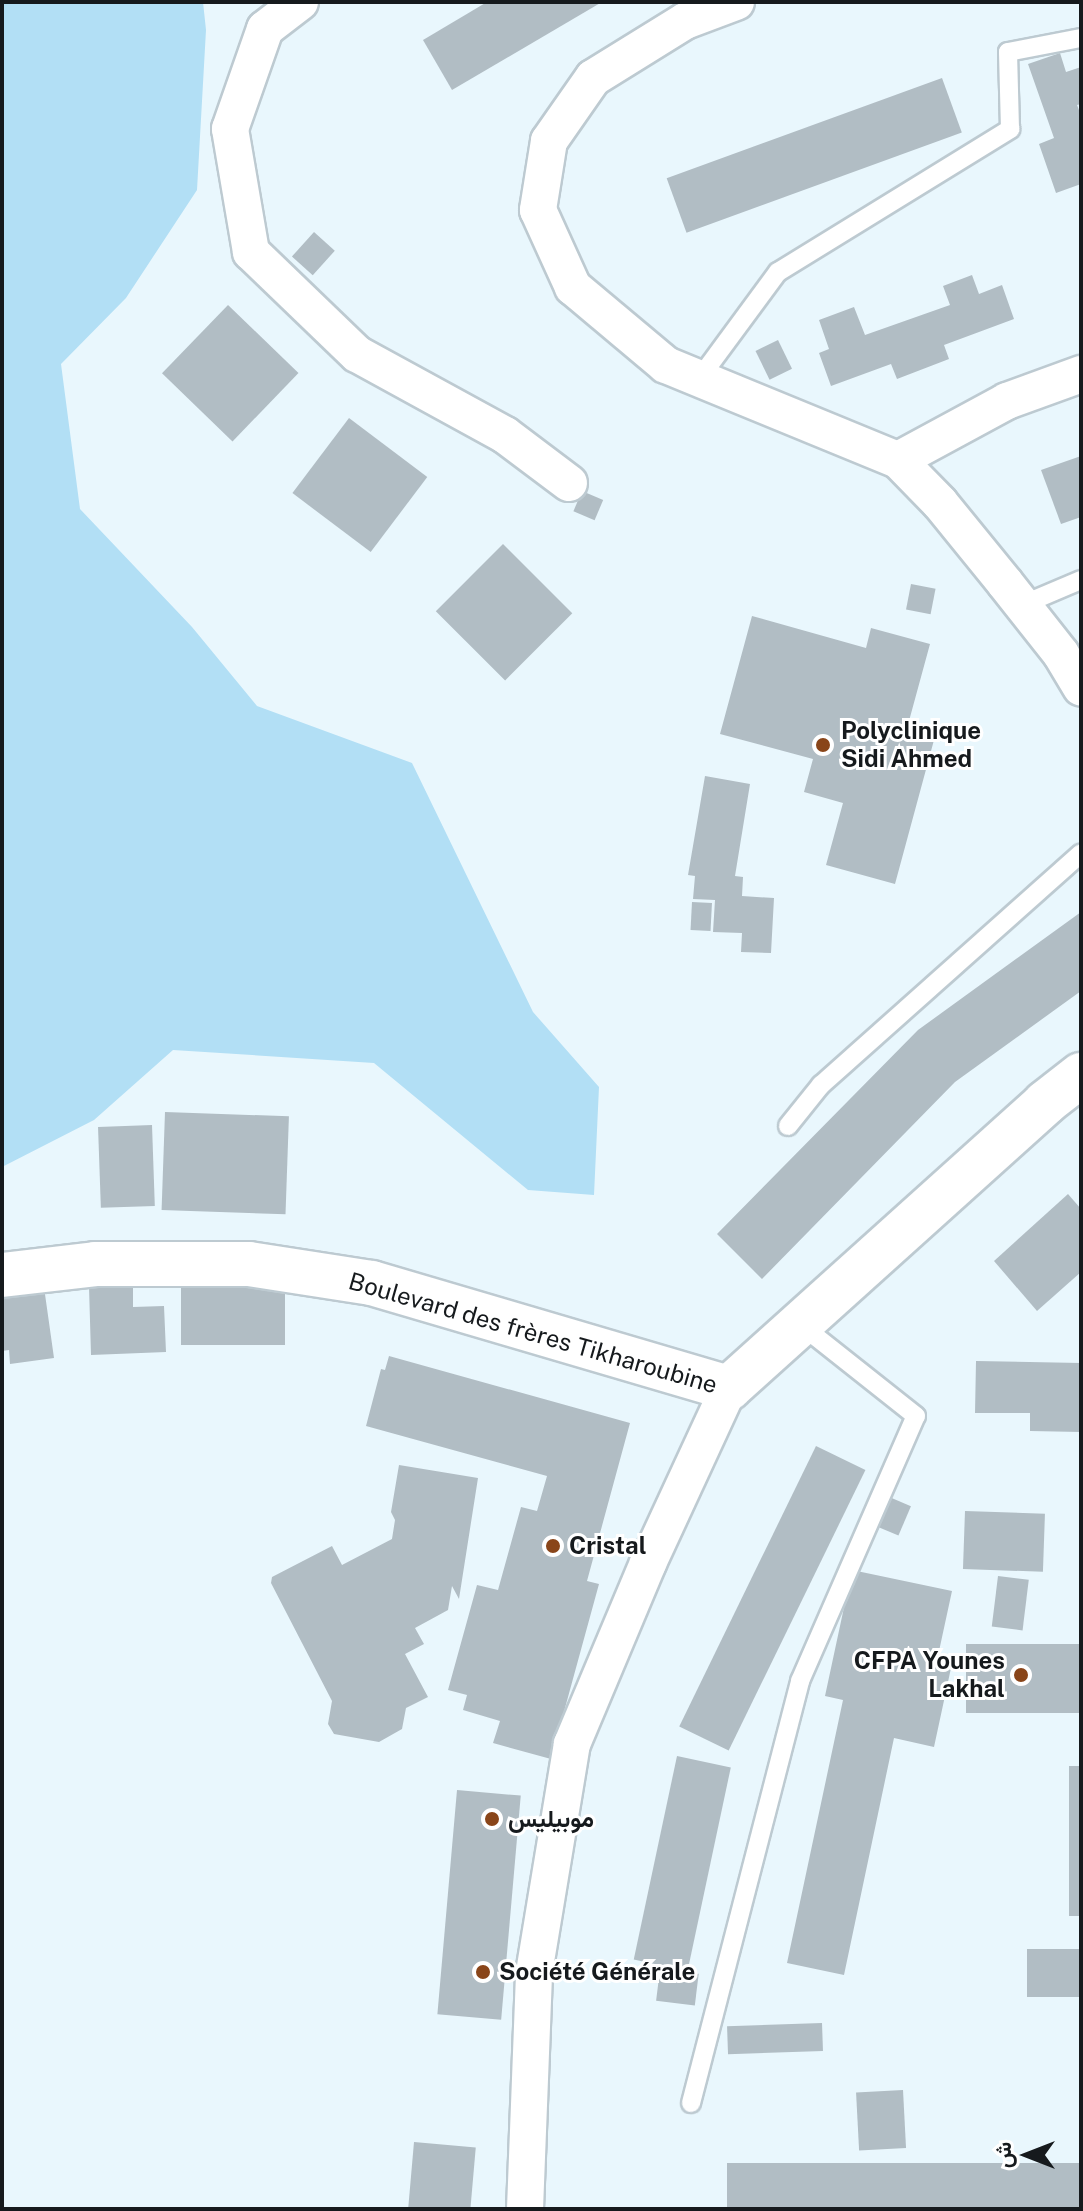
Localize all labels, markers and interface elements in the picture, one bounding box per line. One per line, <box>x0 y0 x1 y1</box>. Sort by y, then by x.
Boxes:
place label: Polyclinique Sidi Ahmed <box>841 717 981 773</box>
marker: Polyclinique Sidi Ahmed <box>812 734 834 756</box>
street label: Boulevard des frères Tikharoubine <box>345 1266 721 1400</box>
place label: Cristal <box>569 1532 647 1560</box>
marker: Cristal <box>544 1537 562 1555</box>
place label: CFPA Younes Lakhal <box>854 1647 1005 1703</box>
marker: CFPA Younes Lakhal <box>1012 1666 1030 1684</box>
place label: موبيليس <box>508 1805 594 1833</box>
marker: موبيليس <box>483 1810 501 1828</box>
place label: Société Générale <box>499 1958 695 1986</box>
marker: Société Générale <box>474 1963 492 1981</box>
north arrow <box>987 2115 1067 2195</box>
text: ش <box>990 2142 1016 2168</box>

